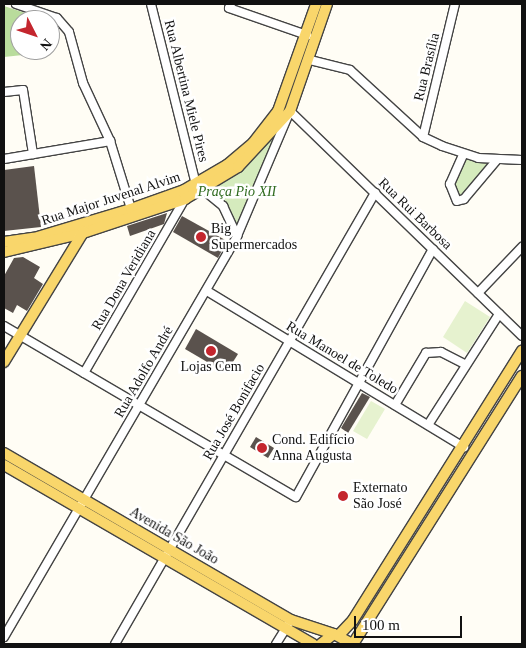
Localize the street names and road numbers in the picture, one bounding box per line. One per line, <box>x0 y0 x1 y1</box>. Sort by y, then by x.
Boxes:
street label: Rua Albertina Miele Pires <box>160 18 212 164</box>
street label: Rua Brasília <box>410 31 444 103</box>
street label: Rua Major Juvenal Alvim <box>39 168 183 230</box>
street label: Rua Rui Barbosa <box>375 175 455 253</box>
street label: Rua Dona Veridiana <box>88 227 160 333</box>
street label: Rua Manoel de Toledo <box>283 318 401 398</box>
street label: Rua Adolfo André <box>111 323 177 421</box>
street label: Rua José Bonifacio <box>200 361 268 463</box>
street label: Avenida São João <box>126 504 222 568</box>

